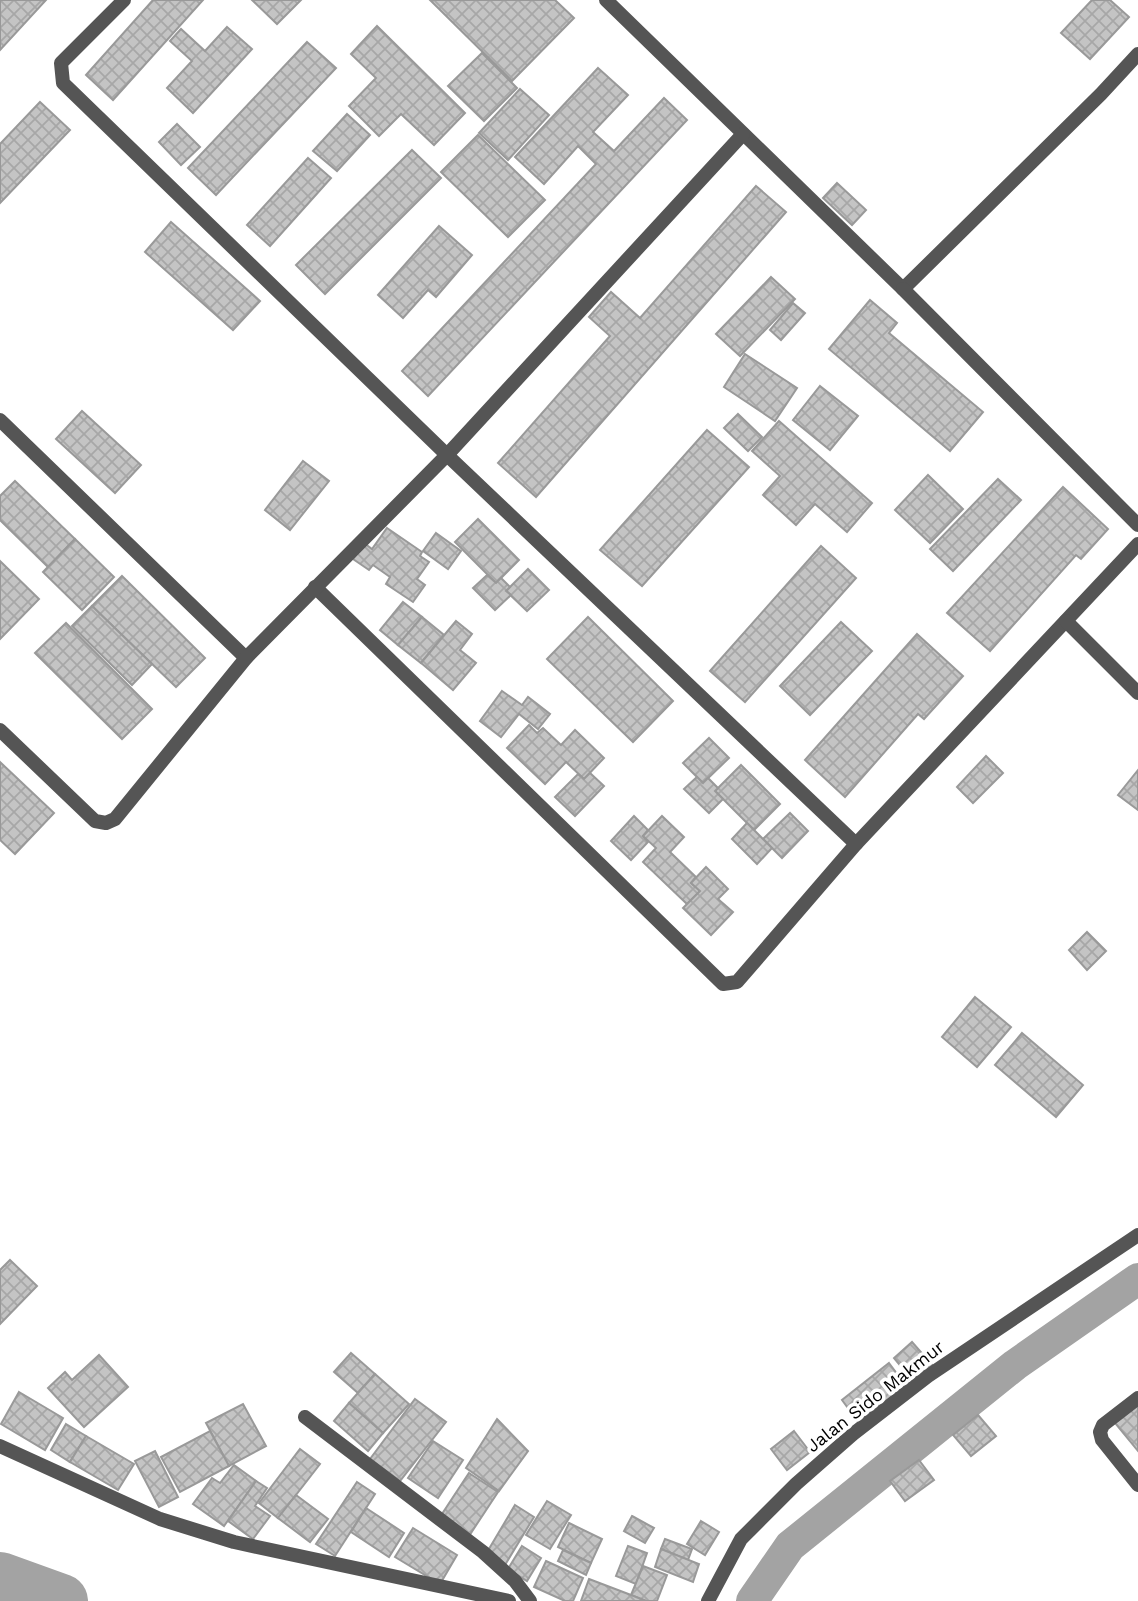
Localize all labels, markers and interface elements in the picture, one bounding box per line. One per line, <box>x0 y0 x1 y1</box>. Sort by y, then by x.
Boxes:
street label: Jalan Sido Makmur <box>802 1336 948 1456</box>

